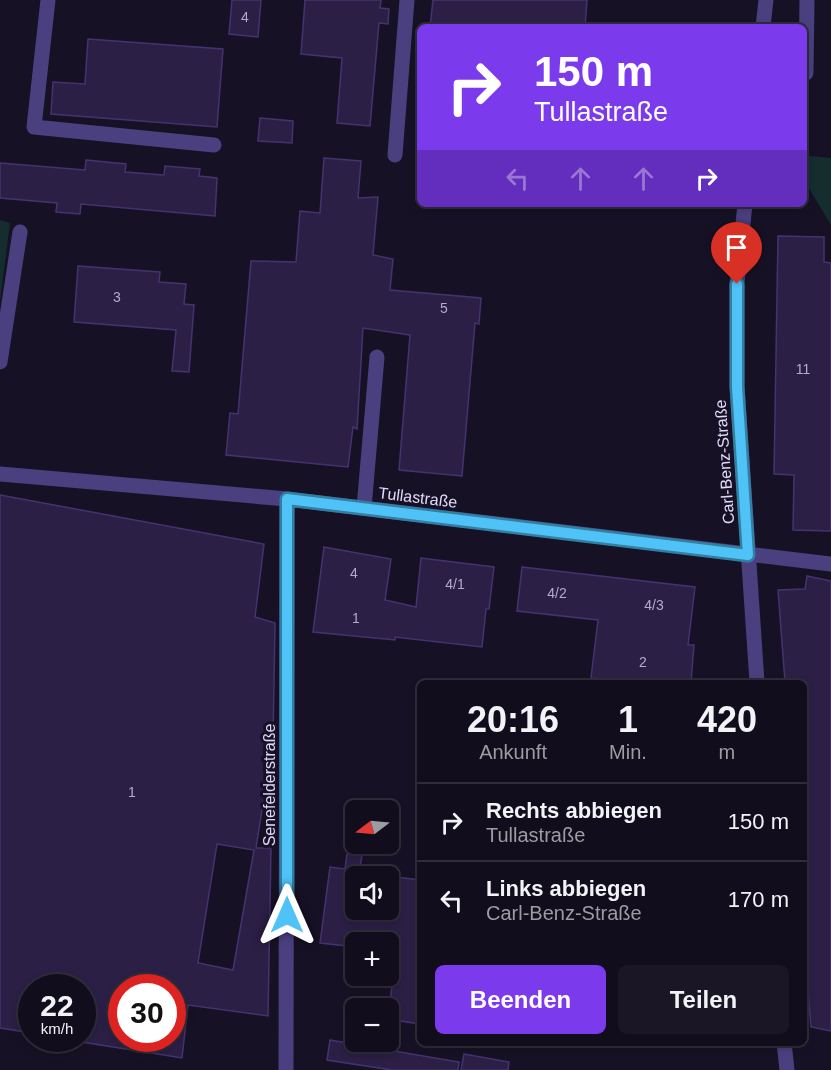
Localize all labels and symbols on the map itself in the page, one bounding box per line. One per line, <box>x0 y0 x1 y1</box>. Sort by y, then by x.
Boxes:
house number: 4 <box>241 9 249 25</box>
pin <box>711 222 762 284</box>
house number: 3 <box>113 289 121 305</box>
house number: 5 <box>440 300 448 316</box>
house number: 11 <box>796 361 810 377</box>
street label: Carl-Benz-Straße <box>712 399 737 525</box>
street label: Tullastraße <box>377 484 458 511</box>
house number: 4 <box>350 565 358 581</box>
house number: 4/1 <box>445 576 465 592</box>
house number: 4/2 <box>547 585 567 601</box>
house number: 4/3 <box>644 597 664 613</box>
house number: 1 <box>352 610 360 626</box>
house number: 2 <box>639 654 647 670</box>
street label: Senefelderstraße <box>261 724 278 846</box>
house number: 1 <box>128 784 136 800</box>
north arrow <box>345 800 399 854</box>
position arrow <box>255 883 319 947</box>
speed limit sign: 30 <box>108 974 186 1052</box>

